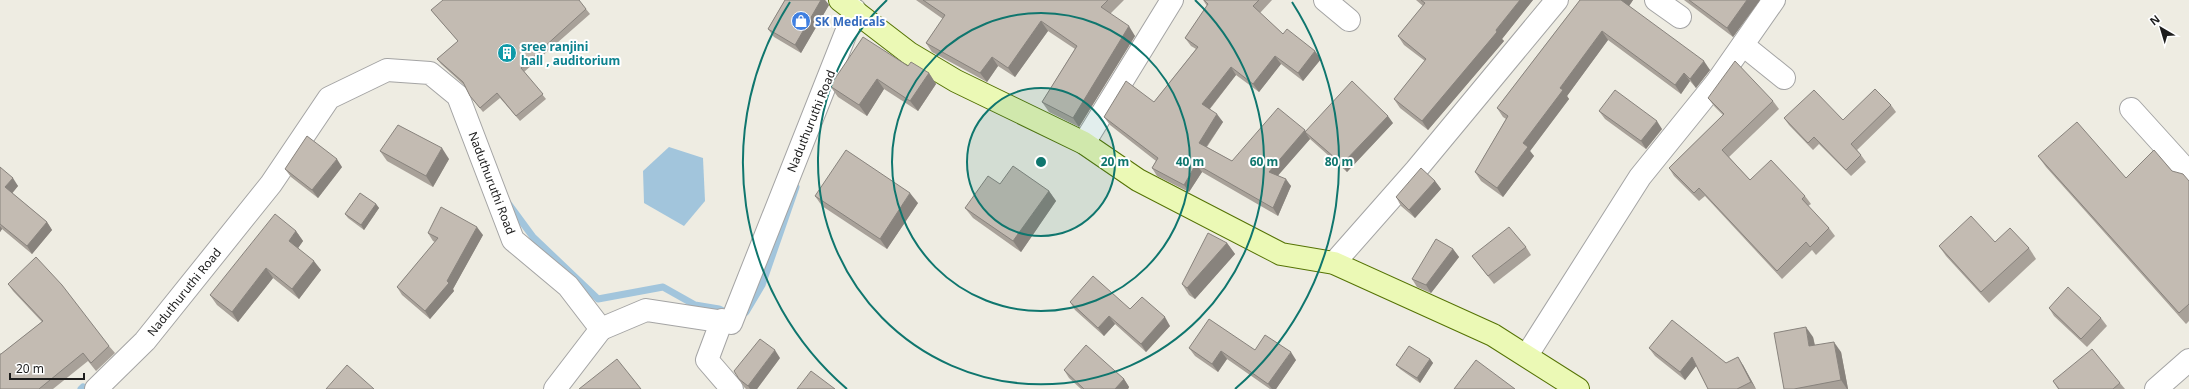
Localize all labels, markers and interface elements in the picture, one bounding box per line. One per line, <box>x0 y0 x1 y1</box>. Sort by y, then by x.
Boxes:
north arrow <box>2141 8 2181 48</box>
shop icon: SK Medicals <box>790 10 812 32</box>
text: N <box>2146 11 2163 28</box>
place label: SK Medicals <box>815 13 885 30</box>
place label: sree ranjini hall , auditorium <box>521 38 620 69</box>
building icon: sree ranjini hall , auditorium <box>496 42 518 64</box>
street label: Naduthuruthi Road <box>783 67 839 175</box>
street label: Naduthuruthi Road <box>465 129 519 237</box>
text: 20 m <box>1101 153 1129 170</box>
text: 40 m <box>1176 153 1204 170</box>
text: 60 m <box>1250 153 1278 170</box>
text: 80 m <box>1325 153 1353 170</box>
centre of rings <box>1034 155 1048 169</box>
street label: Naduthuruthi Road <box>143 244 225 340</box>
scale bar <box>10 355 84 381</box>
text: 20 m <box>16 360 44 377</box>

